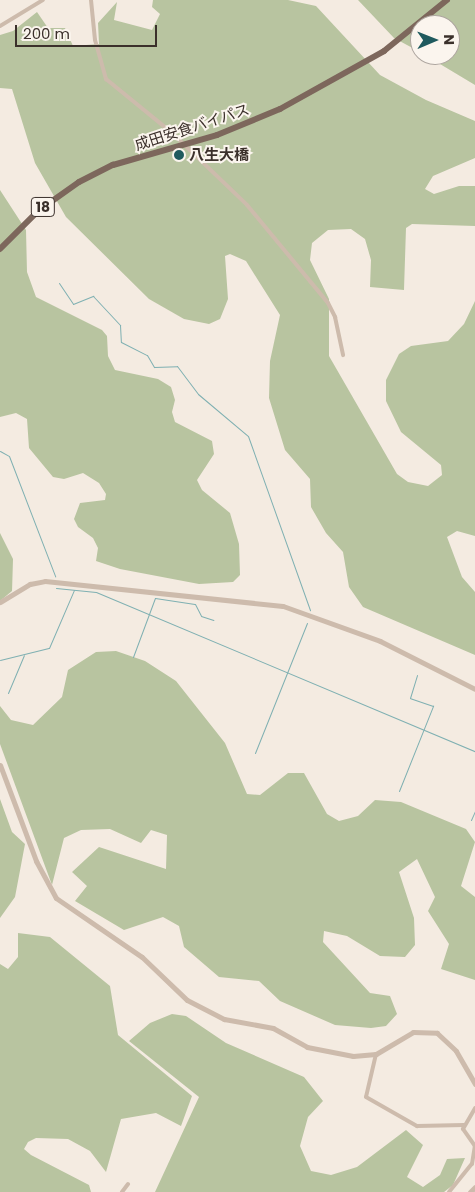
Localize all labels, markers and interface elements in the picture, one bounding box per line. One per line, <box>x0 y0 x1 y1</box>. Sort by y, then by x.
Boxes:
scale bar <box>18 15 160 47</box>
north arrow <box>410 15 460 65</box>
text: 200 m <box>23 23 70 44</box>
text: N <box>439 34 459 45</box>
street label: 成田安食バイパス <box>132 100 252 154</box>
place label: 八生大橋 <box>189 146 249 164</box>
marker: 八生大橋 <box>173 149 185 161</box>
road number: 18 <box>30 196 56 218</box>

